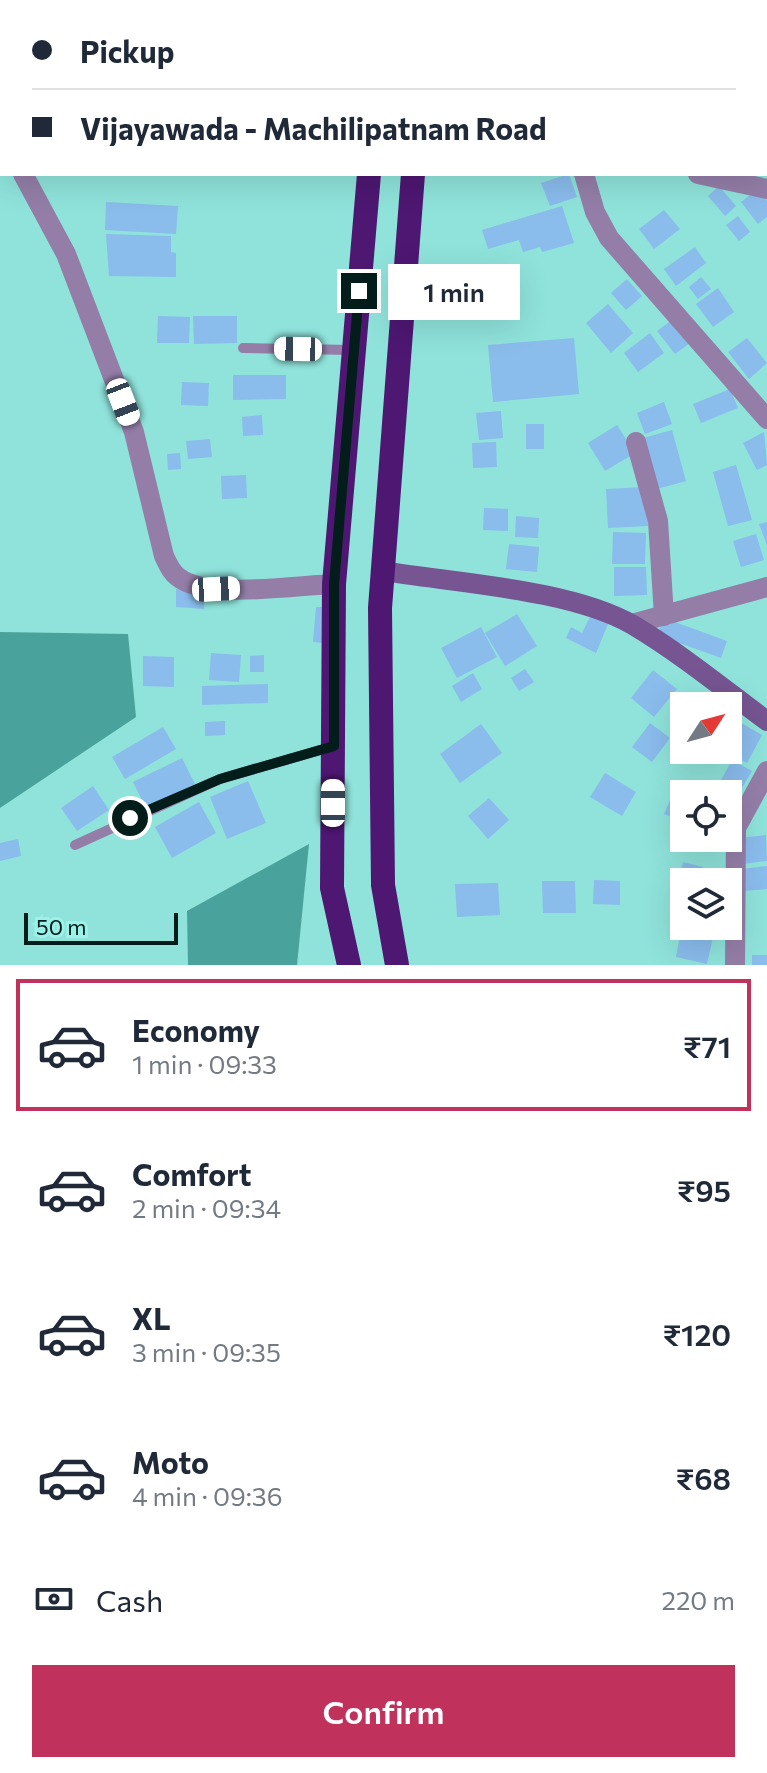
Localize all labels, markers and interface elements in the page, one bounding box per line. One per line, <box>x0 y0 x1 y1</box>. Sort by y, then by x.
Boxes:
text: Pickup <box>80 32 174 69</box>
text: Vijayawada - Machilipatnam Road <box>80 109 546 146</box>
callout: 1 min <box>387 263 519 319</box>
route end <box>341 273 377 309</box>
text: 1 min <box>423 276 485 307</box>
car <box>274 337 322 361</box>
car <box>103 375 143 429</box>
car <box>191 576 241 602</box>
north arrow <box>670 692 742 764</box>
map controls <box>670 692 742 940</box>
car <box>321 779 345 827</box>
button: locate <box>670 780 742 852</box>
route start <box>112 800 148 836</box>
button: layers <box>670 868 742 940</box>
scale bar <box>24 909 178 945</box>
text: 50 m <box>36 913 86 940</box>
icon: car <box>36 1009 108 1081</box>
text: Economy <box>132 1011 260 1048</box>
text: ₹71 <box>683 1027 731 1064</box>
text: 1 min · 09:33 <box>132 1048 277 1079</box>
icon: car <box>36 1153 108 1225</box>
text: Comfort <box>132 1155 251 1192</box>
text: ₹95 <box>677 1171 731 1208</box>
text: 2 min · 09:34 <box>132 1192 281 1223</box>
icon: car <box>36 1297 108 1369</box>
text: XL <box>132 1299 171 1336</box>
text: ₹120 <box>663 1315 731 1352</box>
text: 3 min · 09:35 <box>132 1336 281 1367</box>
icon: car <box>36 1441 108 1513</box>
text: Moto <box>132 1443 209 1480</box>
text: ₹68 <box>676 1459 731 1496</box>
text: 4 min · 09:36 <box>132 1480 282 1511</box>
icon: cash <box>32 1577 76 1621</box>
text: Cash <box>96 1581 163 1618</box>
text: 220 m <box>662 1584 735 1615</box>
button: Confirm <box>32 1665 735 1757</box>

